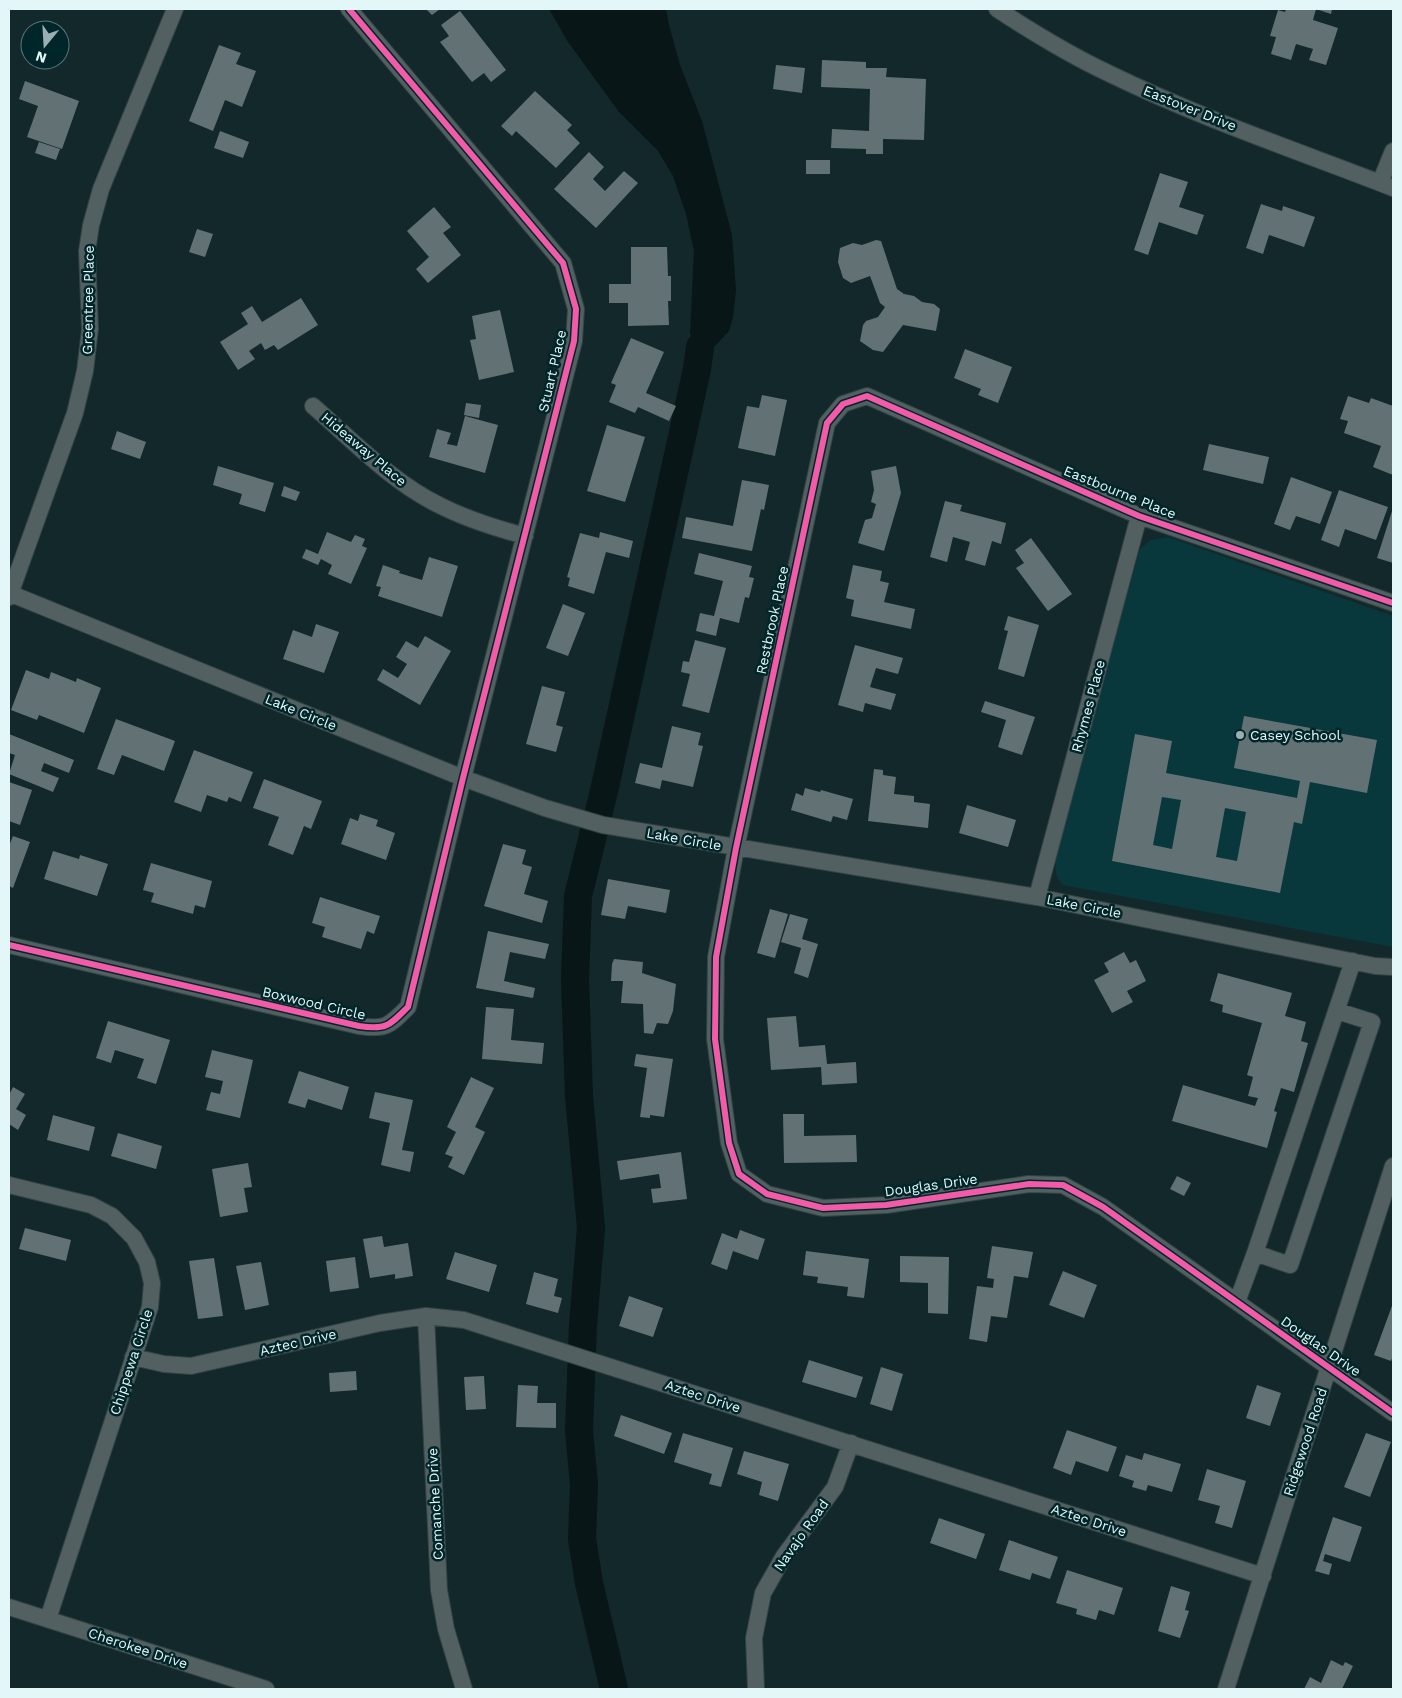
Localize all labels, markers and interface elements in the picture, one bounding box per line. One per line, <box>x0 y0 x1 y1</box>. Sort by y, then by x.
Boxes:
north arrow <box>20 20 70 70</box>
text: N <box>34 48 48 67</box>
street label: Eastover Drive <box>1141 82 1239 134</box>
street label: Greentree Place <box>79 245 97 355</box>
street label: Stuart Place <box>535 328 569 414</box>
street label: Hideaway Place <box>318 409 410 489</box>
street label: Eastbourne Place <box>1061 462 1179 522</box>
street label: Restbrook Place <box>753 564 791 676</box>
street label: Rhymes Place <box>1068 658 1108 754</box>
street label: Lake Circle <box>263 690 339 734</box>
place label: Casey School <box>1250 727 1342 743</box>
marker: Casey School <box>1234 729 1246 741</box>
street label: Lake Circle <box>645 825 723 853</box>
street label: Lake Circle <box>1045 891 1123 921</box>
street label: Boxwood Circle <box>261 983 367 1023</box>
street label: Douglas Drive <box>883 1171 979 1199</box>
street label: Chippewa Circle <box>106 1307 156 1417</box>
street label: Douglas Drive <box>1278 1313 1364 1379</box>
street label: Aztec Drive <box>258 1325 338 1359</box>
street label: Aztec Drive <box>663 1376 743 1416</box>
street label: Ridgewood Road <box>1280 1386 1330 1498</box>
street label: Comanche Drive <box>424 1448 446 1560</box>
street label: Navajo Road <box>770 1496 832 1574</box>
street label: Aztec Drive <box>1049 1500 1129 1540</box>
street label: Cherokee Drive <box>86 1624 190 1672</box>

